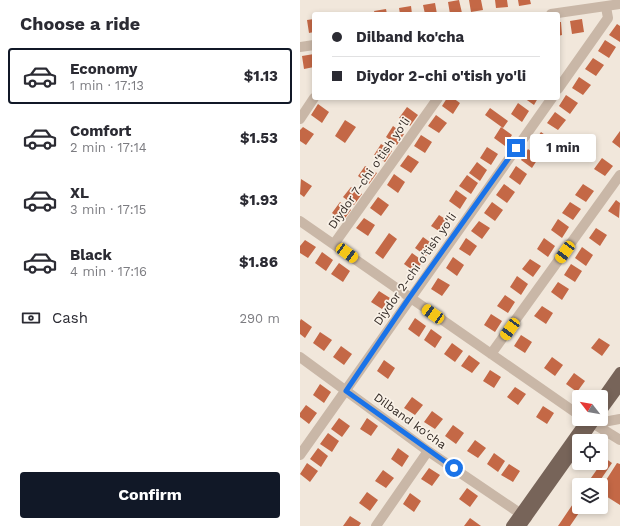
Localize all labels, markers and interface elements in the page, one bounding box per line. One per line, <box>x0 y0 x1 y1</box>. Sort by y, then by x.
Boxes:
text: Choose a ride <box>20 13 140 34</box>
text: Dilband ko'cha <box>356 28 464 46</box>
icon: car <box>22 58 58 94</box>
text: Economy <box>70 60 137 78</box>
text: $1.13 <box>244 67 278 85</box>
text: Diydor 2-chi o'tish yo'li <box>356 67 526 85</box>
text: 1 min · 17:13 <box>70 78 144 93</box>
street label: Diydor 7-chi o'tish yo'li <box>325 115 413 231</box>
icon: car <box>22 120 58 156</box>
text: Comfort <box>70 122 131 140</box>
text: $1.53 <box>240 129 278 147</box>
callout: 1 min <box>530 134 596 162</box>
route end <box>507 139 525 157</box>
text: 2 min · 17:14 <box>70 140 147 155</box>
text: 1 min <box>546 140 580 155</box>
icon: car <box>22 182 58 218</box>
text: XL <box>70 184 89 202</box>
text: $1.93 <box>240 191 278 209</box>
text: 3 min · 17:15 <box>70 202 146 217</box>
street label: Diydor 2-chi o'tish yo'li <box>371 210 459 328</box>
car <box>553 239 577 265</box>
car <box>334 241 360 265</box>
icon: car <box>22 244 58 280</box>
text: Black <box>70 246 112 264</box>
text: $1.86 <box>239 253 278 271</box>
text: 4 min · 17:16 <box>70 264 147 279</box>
car <box>420 302 446 326</box>
icon: cash <box>20 307 42 329</box>
text: Cash <box>52 309 88 327</box>
text: 290 m <box>239 311 280 326</box>
car <box>498 316 522 342</box>
street label: Dilband ko'cha <box>371 390 449 452</box>
north arrow <box>572 390 608 426</box>
map controls <box>572 390 608 514</box>
button: locate <box>572 434 608 470</box>
route start <box>445 459 463 477</box>
button: Confirm <box>20 472 280 518</box>
button: layers <box>572 478 608 514</box>

